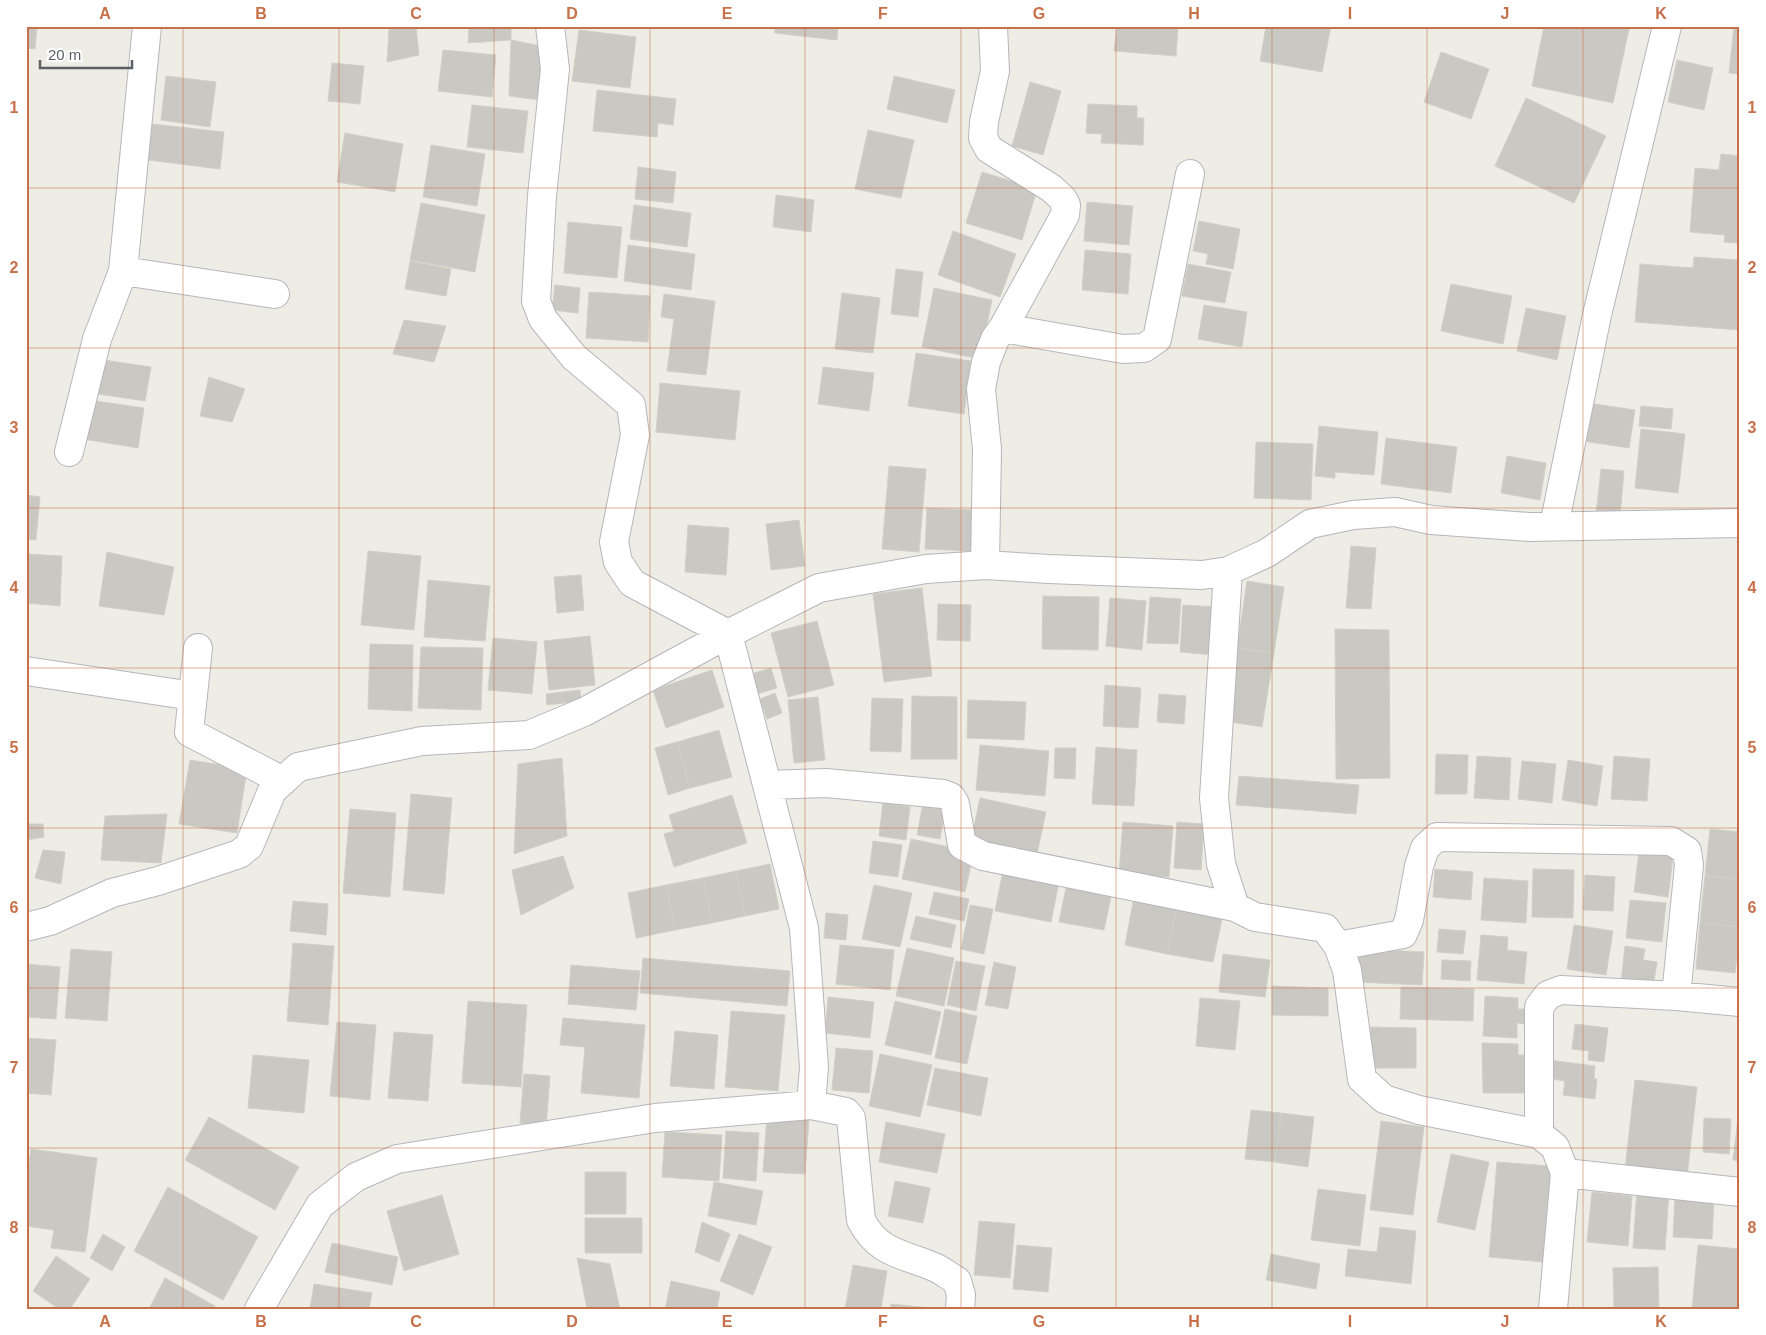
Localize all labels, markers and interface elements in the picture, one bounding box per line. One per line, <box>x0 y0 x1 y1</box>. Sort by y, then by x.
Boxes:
text: A <box>99 5 111 22</box>
text: B <box>255 5 267 22</box>
text: C <box>410 5 422 22</box>
text: D <box>566 5 578 22</box>
text: E <box>722 5 733 22</box>
text: F <box>878 5 888 22</box>
text: G <box>1033 5 1045 22</box>
text: H <box>1188 5 1200 22</box>
text: I <box>1348 5 1352 22</box>
text: J <box>1501 5 1509 22</box>
text: K <box>1655 5 1667 22</box>
scale bar <box>40 38 132 70</box>
text: 20 m <box>48 46 81 63</box>
text: 1 <box>10 99 19 116</box>
text: 1 <box>1748 99 1757 116</box>
text: 2 <box>10 259 19 276</box>
text: 2 <box>1748 259 1757 276</box>
text: 3 <box>10 419 19 436</box>
text: 3 <box>1748 419 1757 436</box>
text: 4 <box>10 579 19 596</box>
text: 4 <box>1748 579 1757 596</box>
text: 5 <box>10 739 19 756</box>
text: 5 <box>1748 739 1757 756</box>
text: 6 <box>10 899 19 916</box>
text: 6 <box>1748 899 1757 916</box>
text: 7 <box>10 1059 19 1076</box>
text: 7 <box>1748 1059 1757 1076</box>
text: 8 <box>10 1219 19 1236</box>
text: 8 <box>1748 1219 1757 1236</box>
text: A <box>99 1313 111 1330</box>
text: B <box>255 1313 267 1330</box>
text: C <box>410 1313 422 1330</box>
text: D <box>566 1313 578 1330</box>
text: E <box>722 1313 733 1330</box>
text: F <box>878 1313 888 1330</box>
text: G <box>1033 1313 1045 1330</box>
text: H <box>1188 1313 1200 1330</box>
text: I <box>1348 1313 1352 1330</box>
text: J <box>1501 1313 1509 1330</box>
text: K <box>1655 1313 1667 1330</box>

